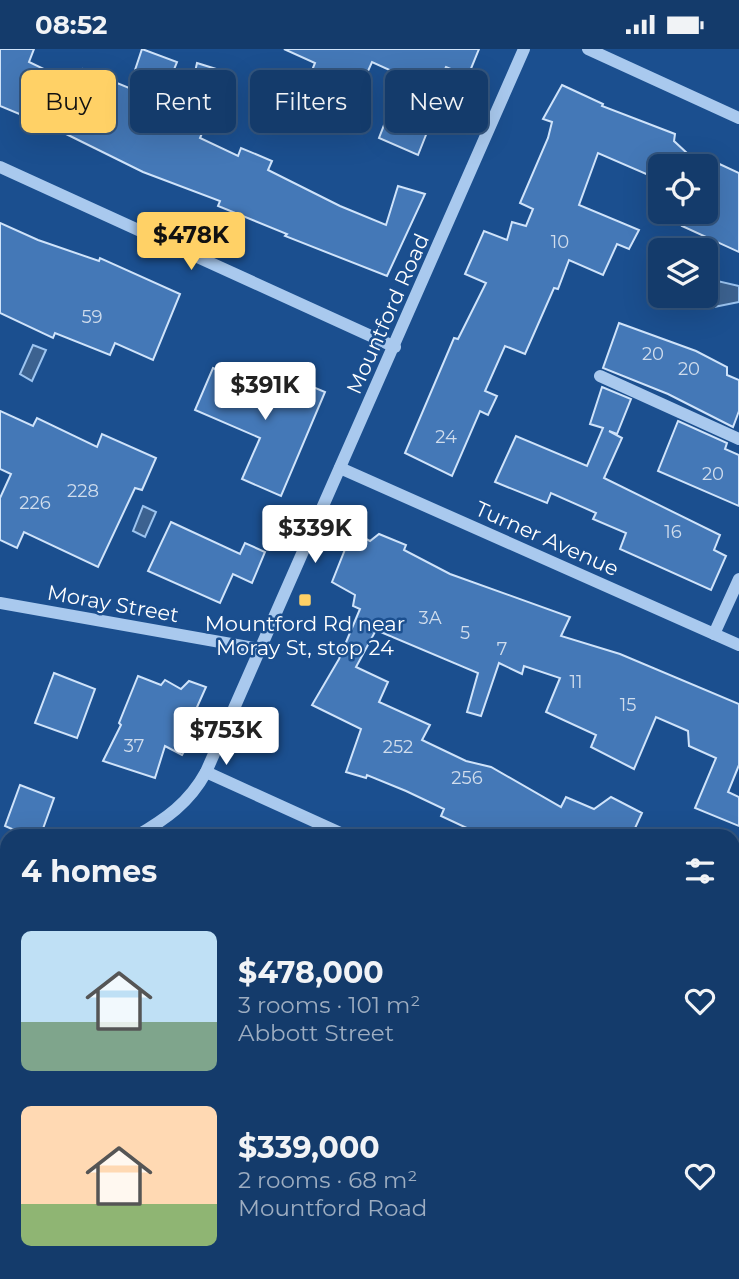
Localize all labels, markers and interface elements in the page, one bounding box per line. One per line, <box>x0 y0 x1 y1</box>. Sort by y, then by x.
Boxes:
text: 08:52 <box>35 9 107 41</box>
chip: Buy <box>21 70 116 133</box>
chip: Rent <box>130 70 236 133</box>
chip: Filters <box>250 70 371 133</box>
chip: New <box>385 70 488 133</box>
map controls <box>648 154 718 308</box>
button: locate <box>648 154 718 224</box>
pin: $478K <box>142 213 240 272</box>
text: $478K <box>153 221 229 249</box>
street label: Mountford Road <box>341 230 434 398</box>
house number: 10 <box>551 231 569 253</box>
button: layers <box>648 238 718 308</box>
house number: 59 <box>81 306 103 328</box>
house number: 20 <box>642 343 664 365</box>
house number: 20 <box>678 358 700 380</box>
pin: $391K <box>216 363 314 422</box>
text: $391K <box>231 371 299 399</box>
house number: 24 <box>435 426 457 448</box>
house number: 20 <box>702 463 724 485</box>
house number: 228 <box>67 480 99 502</box>
house number: 226 <box>19 492 51 514</box>
street label: Turner Avenue <box>472 496 623 581</box>
pin: $339K <box>266 505 364 565</box>
text: $339K <box>278 514 352 542</box>
house number: 16 <box>664 521 682 543</box>
street label: Moray Street <box>45 580 181 627</box>
marker: Mountford Rd near Moray St, stop 24 <box>297 592 313 608</box>
house number: 3A <box>418 607 442 629</box>
place label: Mountford Rd near Moray St, stop 24 <box>205 611 405 660</box>
house number: 5 <box>460 622 470 644</box>
house number: 7 <box>497 638 507 660</box>
house number: 11 <box>570 671 583 693</box>
house number: 15 <box>620 694 636 716</box>
pin: $753K <box>177 707 275 767</box>
text: $753K <box>190 716 262 744</box>
house number: 37 <box>124 735 144 757</box>
house number: 252 <box>383 736 413 758</box>
house number: 256 <box>451 767 483 789</box>
icon: filters <box>681 852 719 890</box>
text: 4 homes <box>21 853 157 890</box>
text: $478,000 <box>238 954 384 991</box>
icon: home <box>77 959 161 1043</box>
icon: heart <box>681 982 719 1020</box>
text: 3 rooms · 101 m² <box>238 991 420 1019</box>
text: Abbott Street <box>238 1019 394 1047</box>
text: $339,000 <box>238 1129 380 1166</box>
icon: home <box>77 1134 161 1218</box>
icon: heart <box>681 1157 719 1195</box>
text: 2 rooms · 68 m² <box>238 1166 417 1194</box>
text: Mountford Road <box>238 1194 427 1222</box>

